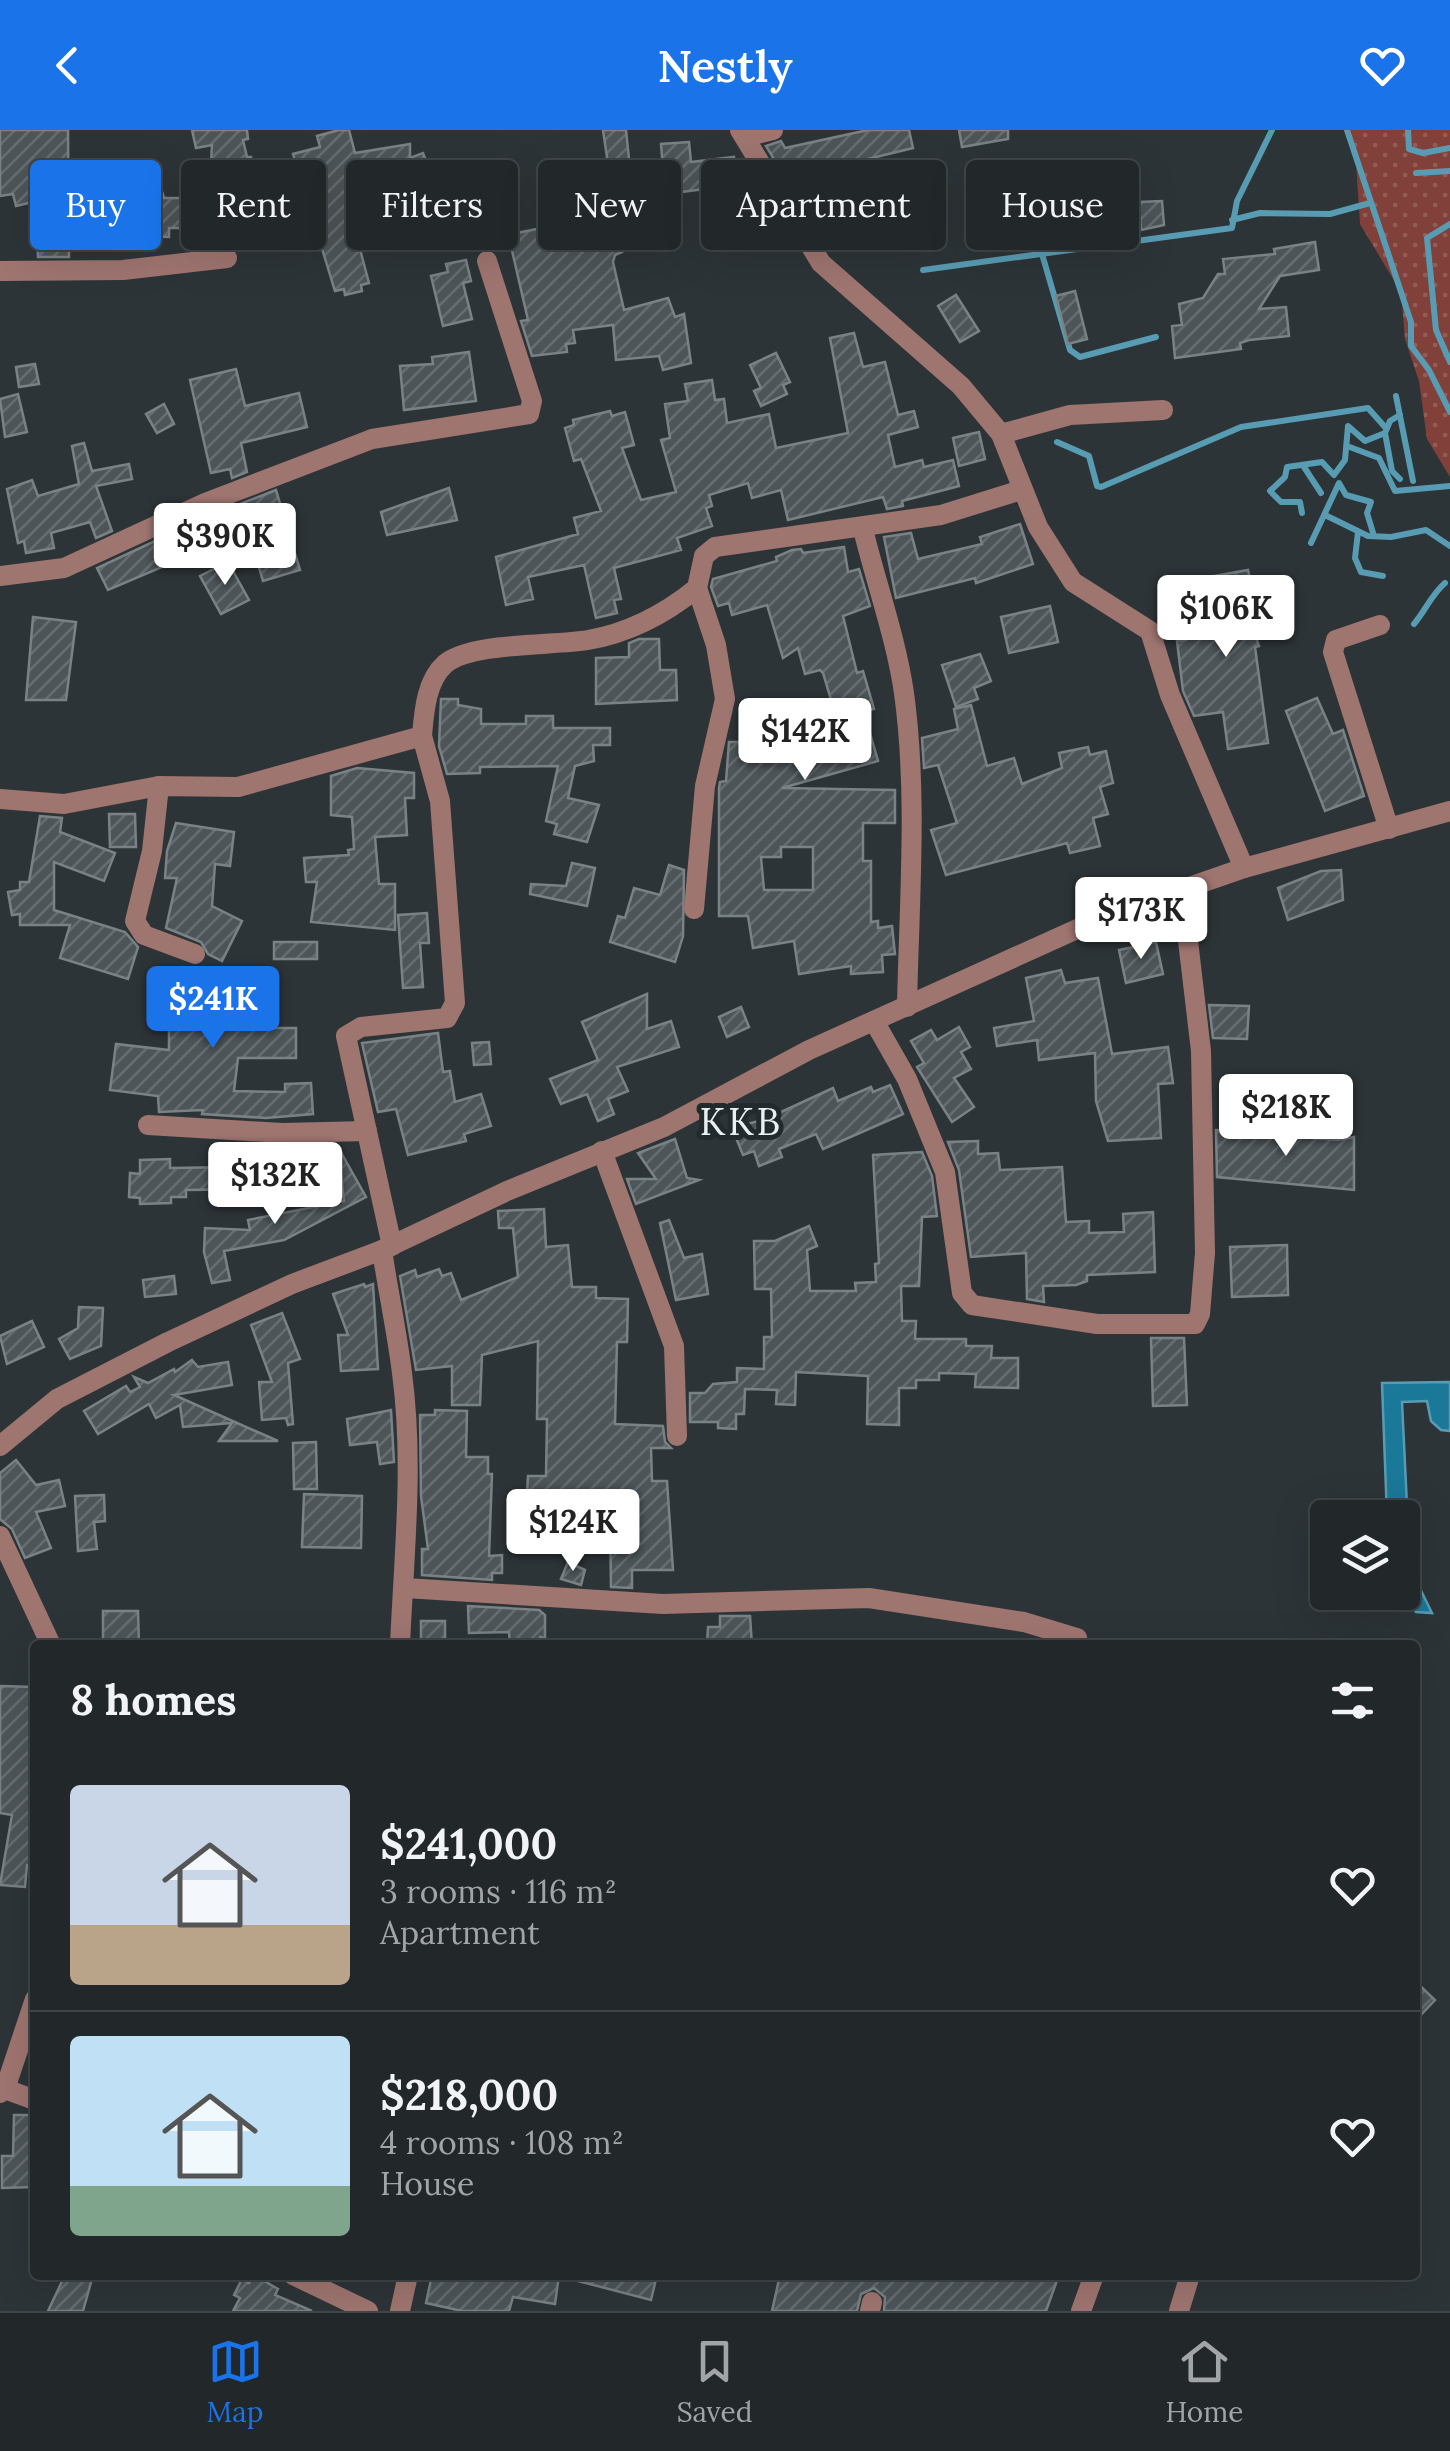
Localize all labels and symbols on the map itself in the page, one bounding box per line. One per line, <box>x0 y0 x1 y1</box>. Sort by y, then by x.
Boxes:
pin: $390K <box>155 503 295 588</box>
pin: $106K <box>1156 575 1296 660</box>
pin: $142K <box>735 698 875 783</box>
pin: $173K <box>1071 877 1211 962</box>
pin: $241K <box>143 966 283 1051</box>
pin: $218K <box>1216 1074 1356 1159</box>
district label: KKB <box>699 1097 783 1145</box>
pin: $132K <box>205 1142 345 1227</box>
pin: $124K <box>503 1489 643 1574</box>

